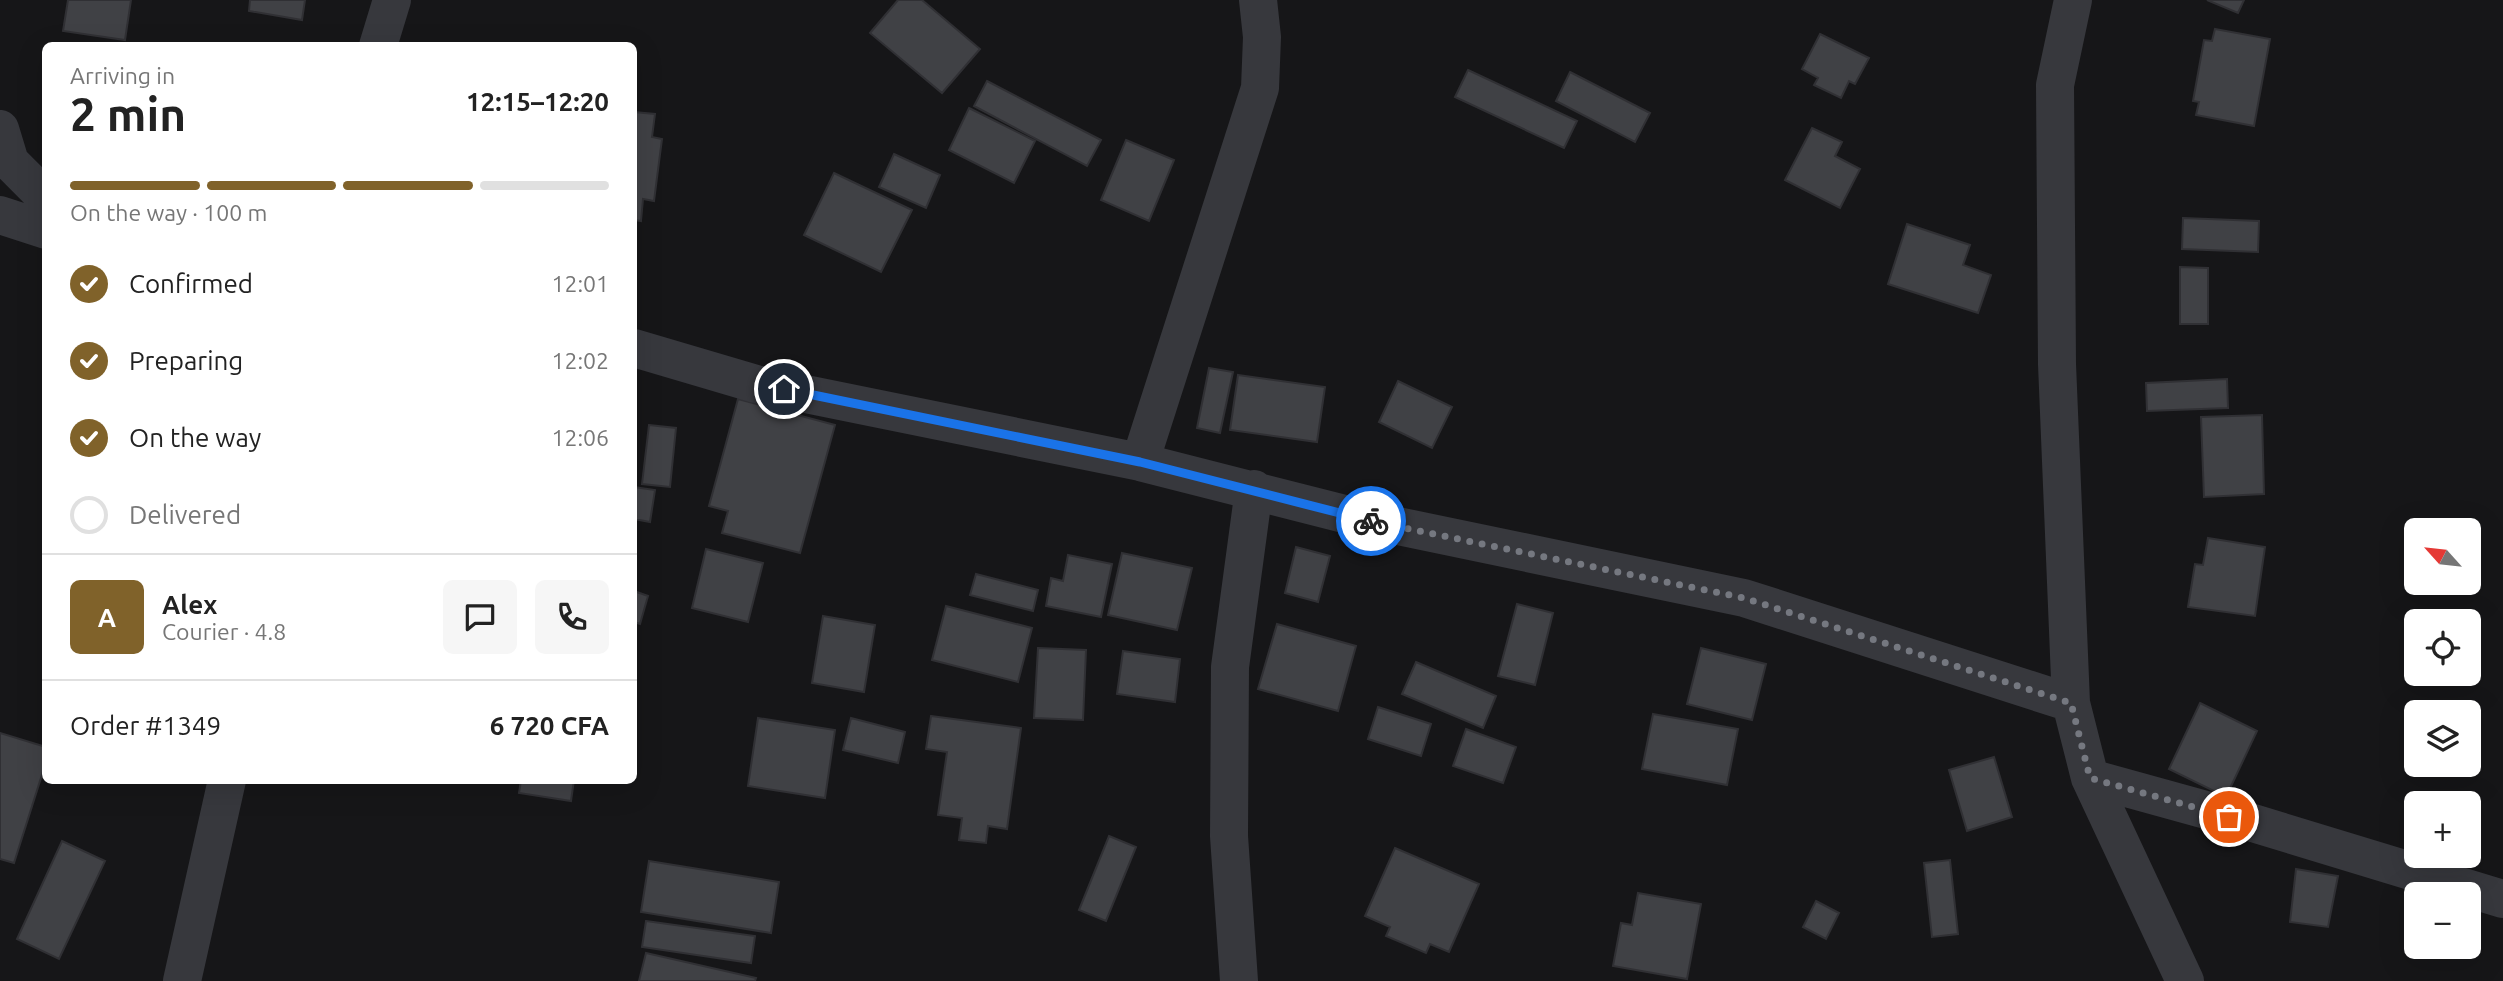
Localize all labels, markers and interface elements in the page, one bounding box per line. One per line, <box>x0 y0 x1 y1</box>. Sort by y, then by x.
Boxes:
text: Arriving in <box>70 63 175 88</box>
text: 12:15–12:20 <box>466 87 609 116</box>
text: 2 min <box>70 88 186 140</box>
text: On the way · 100 m <box>70 200 267 225</box>
icon: check <box>70 265 108 303</box>
text: Confirmed <box>129 269 253 298</box>
text: 12:01 <box>551 271 609 296</box>
icon: check <box>70 342 108 380</box>
text: Preparing <box>129 346 243 375</box>
text: 12:02 <box>551 348 609 373</box>
pin <box>754 359 814 419</box>
icon: home <box>765 370 803 408</box>
icon: check <box>70 419 108 457</box>
text: On the way <box>129 423 261 452</box>
text: 12:06 <box>551 425 609 450</box>
courier <box>1336 486 1406 556</box>
text: Delivered <box>129 500 241 529</box>
icon: bike <box>1352 502 1390 540</box>
north arrow <box>2404 518 2482 595</box>
map controls <box>2404 518 2481 959</box>
button: chat <box>443 580 517 654</box>
button: phone <box>535 580 609 654</box>
text: Alex <box>162 590 217 619</box>
text: A <box>98 603 116 632</box>
button: locate <box>2404 609 2481 686</box>
text: Courier · 4.8 <box>162 619 286 644</box>
button: layers <box>2404 700 2481 777</box>
text: Order #1349 <box>70 711 221 740</box>
text: 6 720 CFA <box>490 711 609 740</box>
pin <box>2199 787 2259 847</box>
button: + <box>2404 791 2481 868</box>
icon: bag <box>2210 798 2248 836</box>
button: − <box>2404 882 2481 959</box>

